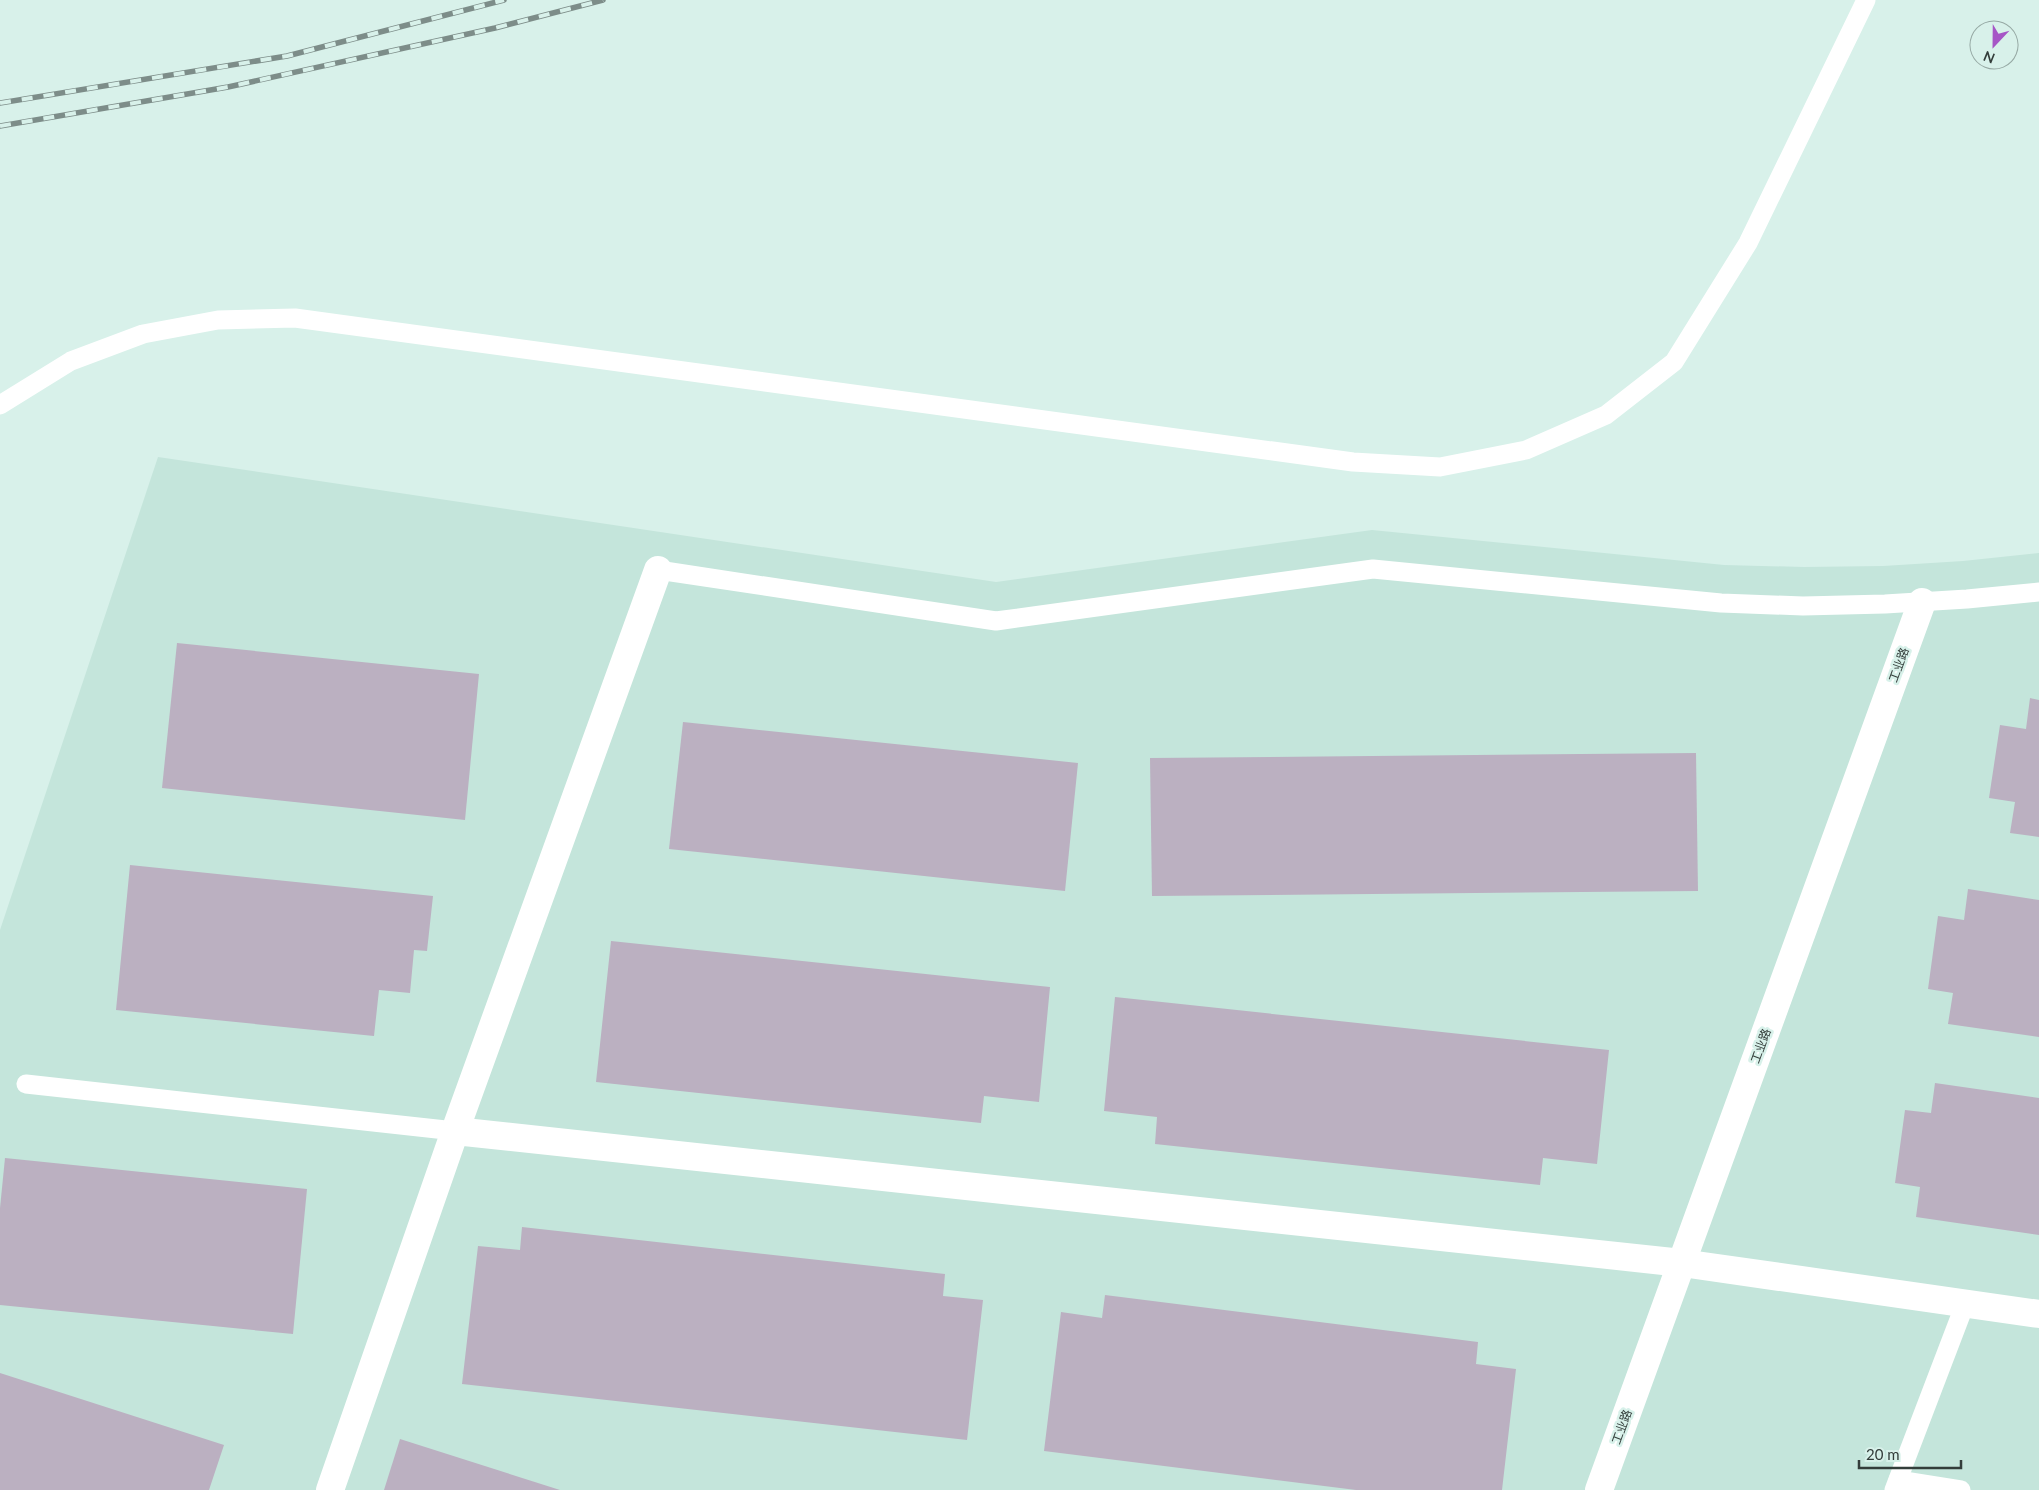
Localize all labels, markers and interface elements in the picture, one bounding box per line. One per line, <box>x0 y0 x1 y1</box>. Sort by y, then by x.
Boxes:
north arrow <box>1969 20 2019 70</box>
text: N <box>1981 48 1997 67</box>
street label: 工业路 <box>1885 645 1912 684</box>
street label: 工业路 <box>1747 1026 1774 1065</box>
street label: 工业路 <box>1608 1407 1635 1446</box>
scale bar <box>1859 1438 1962 1470</box>
text: 20 m <box>1866 1445 1900 1463</box>

